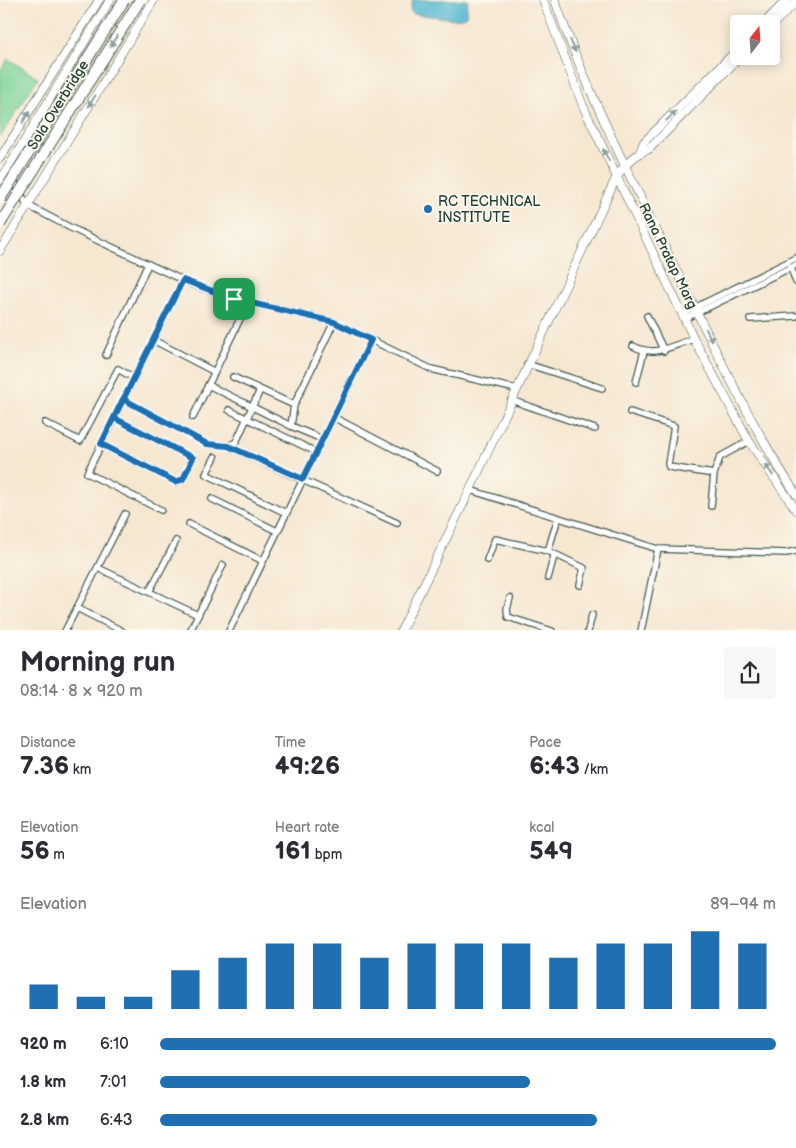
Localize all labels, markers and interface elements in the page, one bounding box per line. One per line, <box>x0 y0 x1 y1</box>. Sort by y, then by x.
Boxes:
north arrow <box>730 15 780 65</box>
map controls <box>730 15 780 65</box>
one-way arrow <box>109 35 118 48</box>
one-way arrow <box>569 38 577 53</box>
street label: Sola Overbridge <box>24 57 92 153</box>
one-way arrow <box>87 95 96 108</box>
one-way arrow <box>21 110 30 123</box>
one-way arrow <box>665 110 677 122</box>
one-way arrow <box>602 148 610 162</box>
place label: RC TECHNICAL INSTITUTE <box>438 193 540 226</box>
street label: Rana Pratap Marg <box>635 200 701 312</box>
marker: RC TECHNICAL INSTITUTE <box>422 203 434 215</box>
pin <box>213 278 255 320</box>
icon: arrive <box>220 285 248 313</box>
one-way arrow <box>705 328 713 342</box>
one-way arrow <box>764 463 774 477</box>
text: Morning run <box>20 646 175 679</box>
button: share <box>724 647 776 699</box>
text: 08:14 · 8 × 920 m <box>20 682 143 701</box>
text: Distance <box>20 734 76 751</box>
text: Time <box>275 734 306 751</box>
text: Pace <box>529 734 561 751</box>
text: 7.36 <box>20 751 69 782</box>
text: 49:26 <box>275 751 340 782</box>
text: 6:43 <box>529 751 580 782</box>
text: km <box>69 761 91 778</box>
text: /km <box>580 761 608 778</box>
text: Elevation <box>20 819 78 836</box>
text: Heart rate <box>275 819 339 836</box>
text: kcal <box>529 819 554 836</box>
text: 56 <box>20 836 50 867</box>
text: 161 <box>275 836 311 867</box>
text: 549 <box>529 836 573 867</box>
text: m <box>50 846 65 863</box>
text: bpm <box>311 846 342 863</box>
text: Elevation <box>20 895 87 914</box>
text: 89–94 m <box>710 895 776 914</box>
text: 920 m <box>20 1035 67 1054</box>
text: 6:10 <box>100 1035 129 1054</box>
text: 1.8 km <box>20 1073 66 1092</box>
text: 7:01 <box>100 1073 127 1092</box>
text: 2.8 km <box>20 1111 69 1130</box>
text: 6:43 <box>100 1111 133 1130</box>

